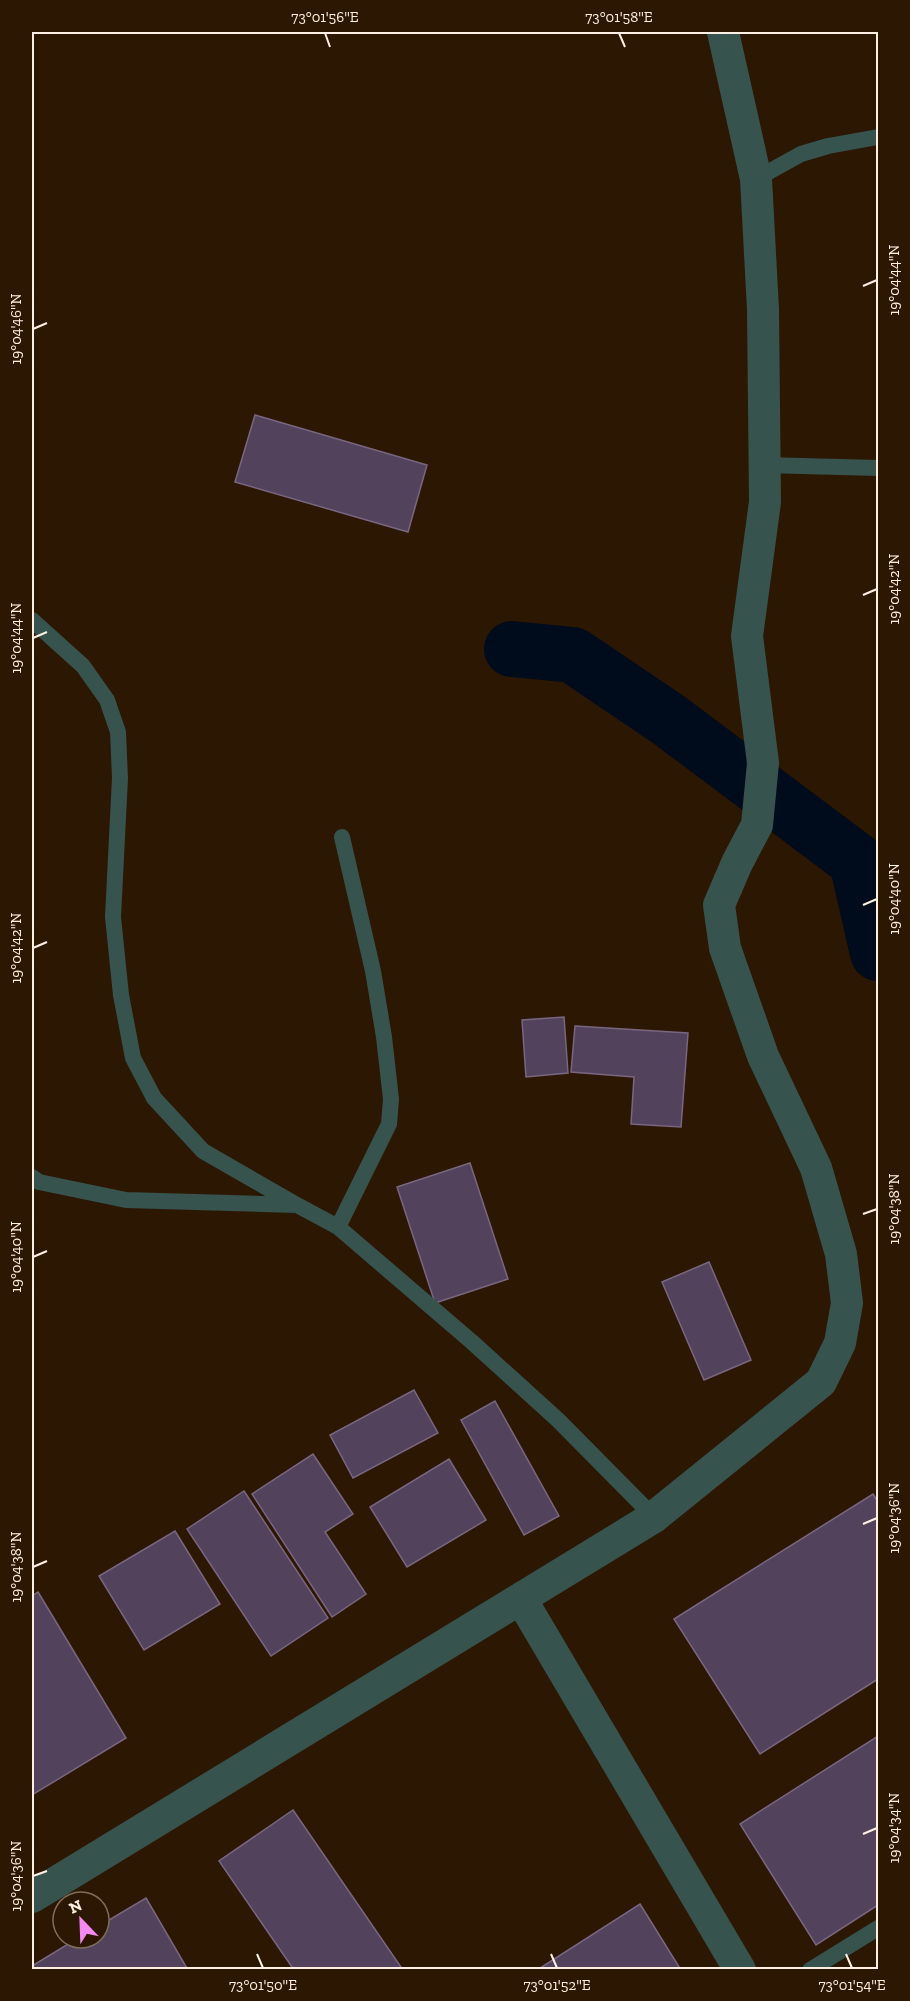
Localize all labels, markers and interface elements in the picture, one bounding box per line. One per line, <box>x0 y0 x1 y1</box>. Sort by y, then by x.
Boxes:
text: 73°01'56"E <box>291 8 359 26</box>
text: 73°01'58"E <box>585 8 653 26</box>
text: 19°04'44"N <box>885 245 903 315</box>
text: 19°04'46"N <box>7 293 25 365</box>
text: 19°04'42"N <box>885 554 903 624</box>
text: 19°04'44"N <box>7 603 25 673</box>
text: 19°04'40"N <box>885 863 903 935</box>
text: 19°04'42"N <box>7 913 25 983</box>
text: 19°04'38"N <box>885 1174 903 1244</box>
text: 19°04'40"N <box>7 1221 25 1293</box>
text: 19°04'36"N <box>885 1483 903 1553</box>
text: 19°04'38"N <box>7 1532 25 1602</box>
text: 19°04'34"N <box>885 1793 903 1863</box>
text: 19°04'36"N <box>7 1841 25 1911</box>
north arrow <box>51 1890 111 1950</box>
text: N <box>66 1896 85 1918</box>
text: 73°01'50"E <box>229 1976 297 1994</box>
text: 73°01'52"E <box>523 1976 591 1994</box>
text: 73°01'54"E <box>818 1976 886 1994</box>

